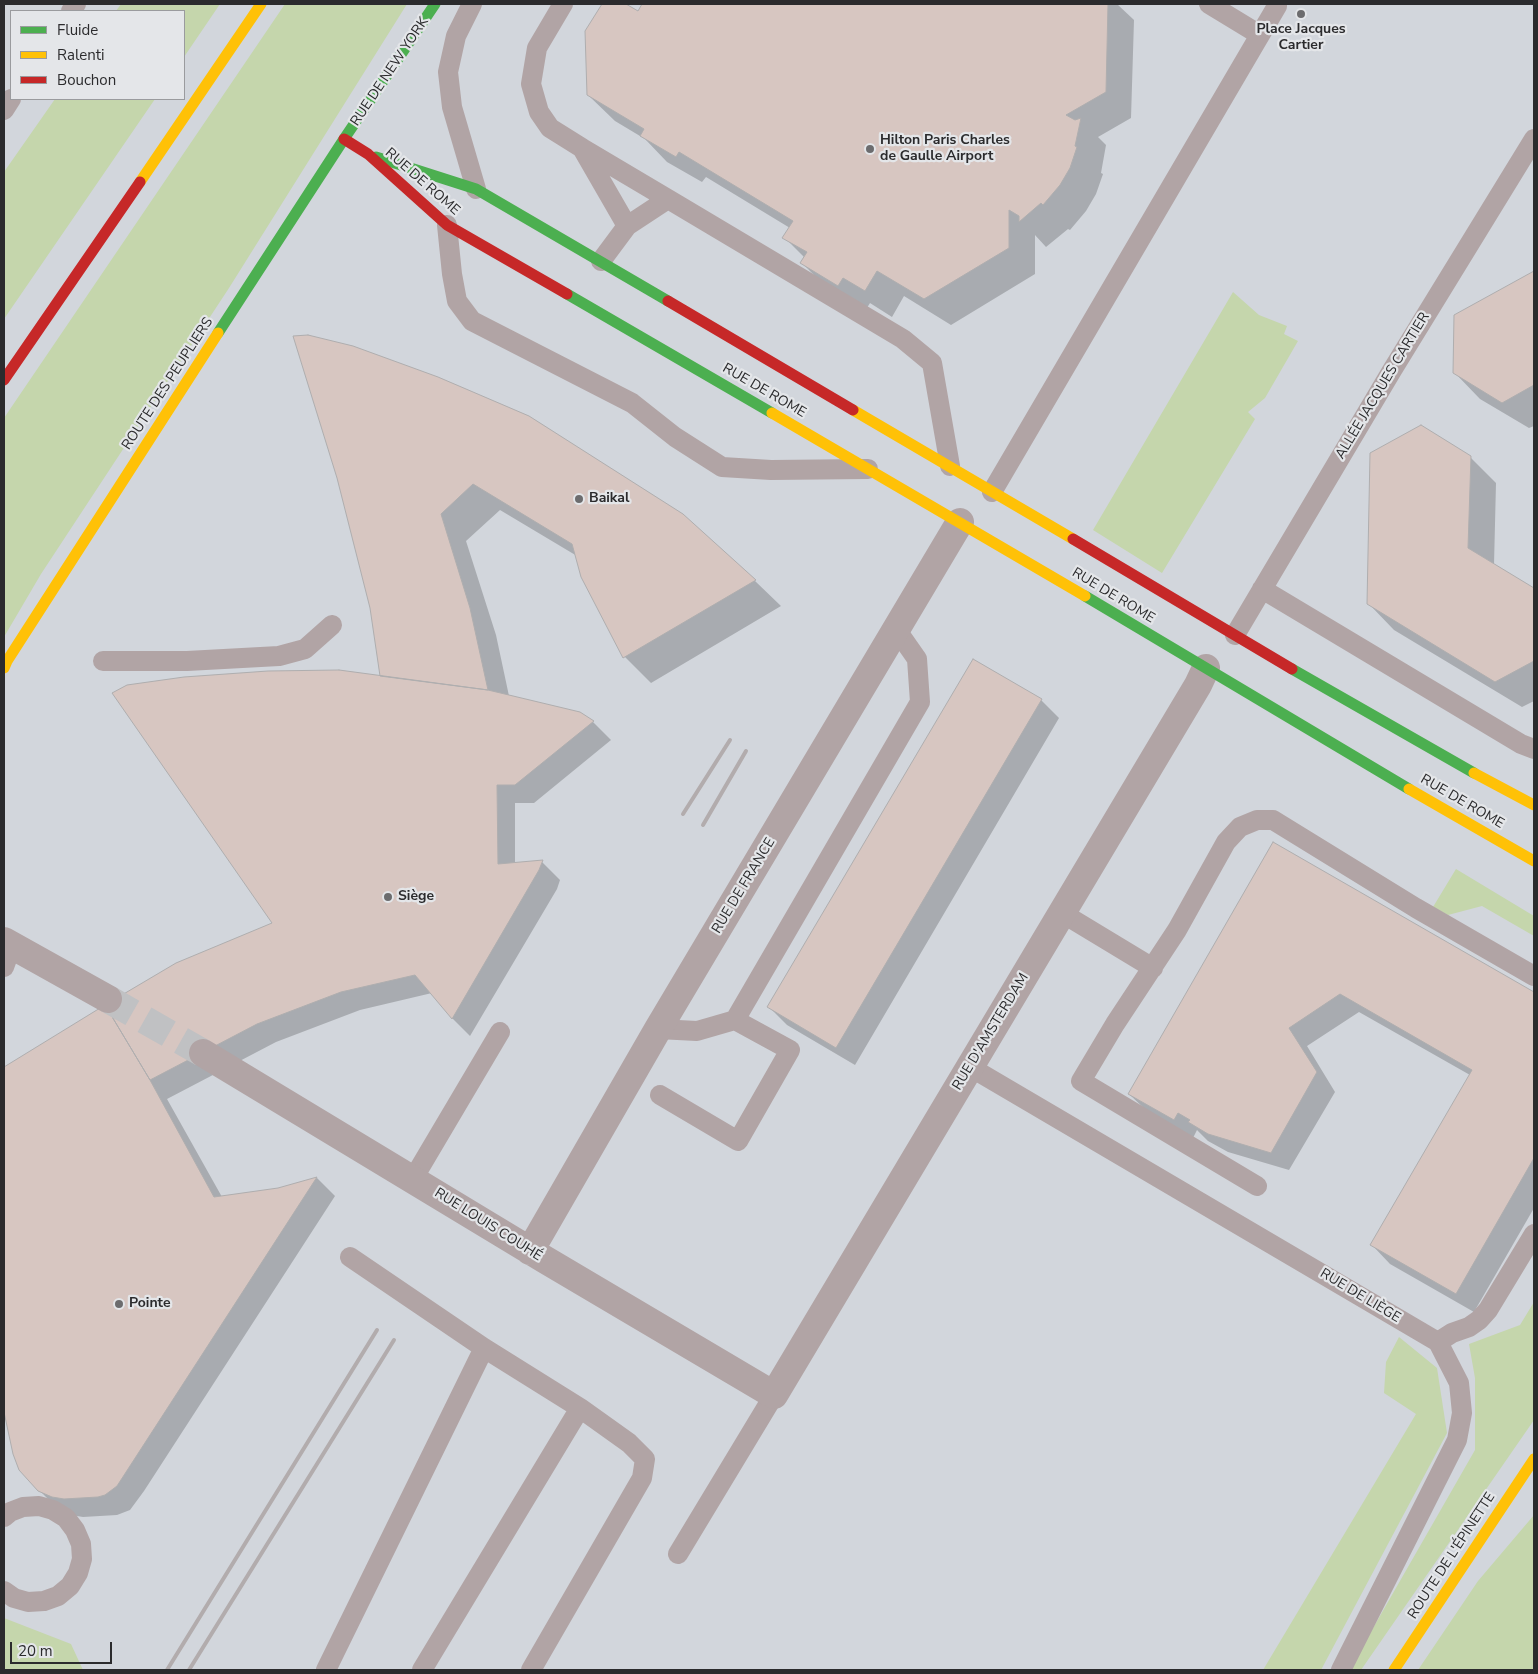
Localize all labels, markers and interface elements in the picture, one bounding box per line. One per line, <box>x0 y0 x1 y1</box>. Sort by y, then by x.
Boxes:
marker: Place Jacques Cartier <box>1295 8 1307 20</box>
legend <box>10 10 185 100</box>
street label: RUE DE NEW YORK <box>347 14 433 130</box>
text: Fluide <box>57 20 98 40</box>
place label: Place Jacques Cartier <box>1256 22 1346 54</box>
text: Ralenti <box>57 45 105 65</box>
text: Bouchon <box>57 70 116 90</box>
place label: Hilton Paris Charles de Gaulle Airport <box>880 133 1010 166</box>
marker: Hilton Paris Charles de Gaulle Airport <box>864 143 876 155</box>
street label: RUE DE ROME <box>381 145 463 219</box>
street label: ALLÉE JACQUES CARTIER <box>1332 310 1434 462</box>
street label: ROUTE DES PEUPLIERS <box>119 315 217 453</box>
street label: RUE DE ROME <box>719 360 809 422</box>
place label: Baikal <box>589 491 629 507</box>
marker: Baikal <box>573 493 585 505</box>
street label: RUE DE ROME <box>1069 565 1157 627</box>
street label: RUE DE ROME <box>1417 771 1507 833</box>
street label: RUE DE FRANCE <box>709 835 779 937</box>
place label: Siège <box>398 889 434 905</box>
marker: Siège <box>382 891 394 903</box>
street label: RUE D'AMSTERDAM <box>949 970 1033 1094</box>
street label: RUE LOUIS COUHÉ <box>431 1185 545 1265</box>
street label: RUE DE LIÈGE <box>1317 1265 1403 1327</box>
place label: Pointe <box>129 1296 170 1312</box>
marker: Pointe <box>113 1298 125 1310</box>
street label: ROUTE DE L'ÉPINETTE <box>1405 1490 1499 1622</box>
scale bar <box>12 1632 115 1664</box>
text: 20 m <box>18 1641 53 1661</box>

